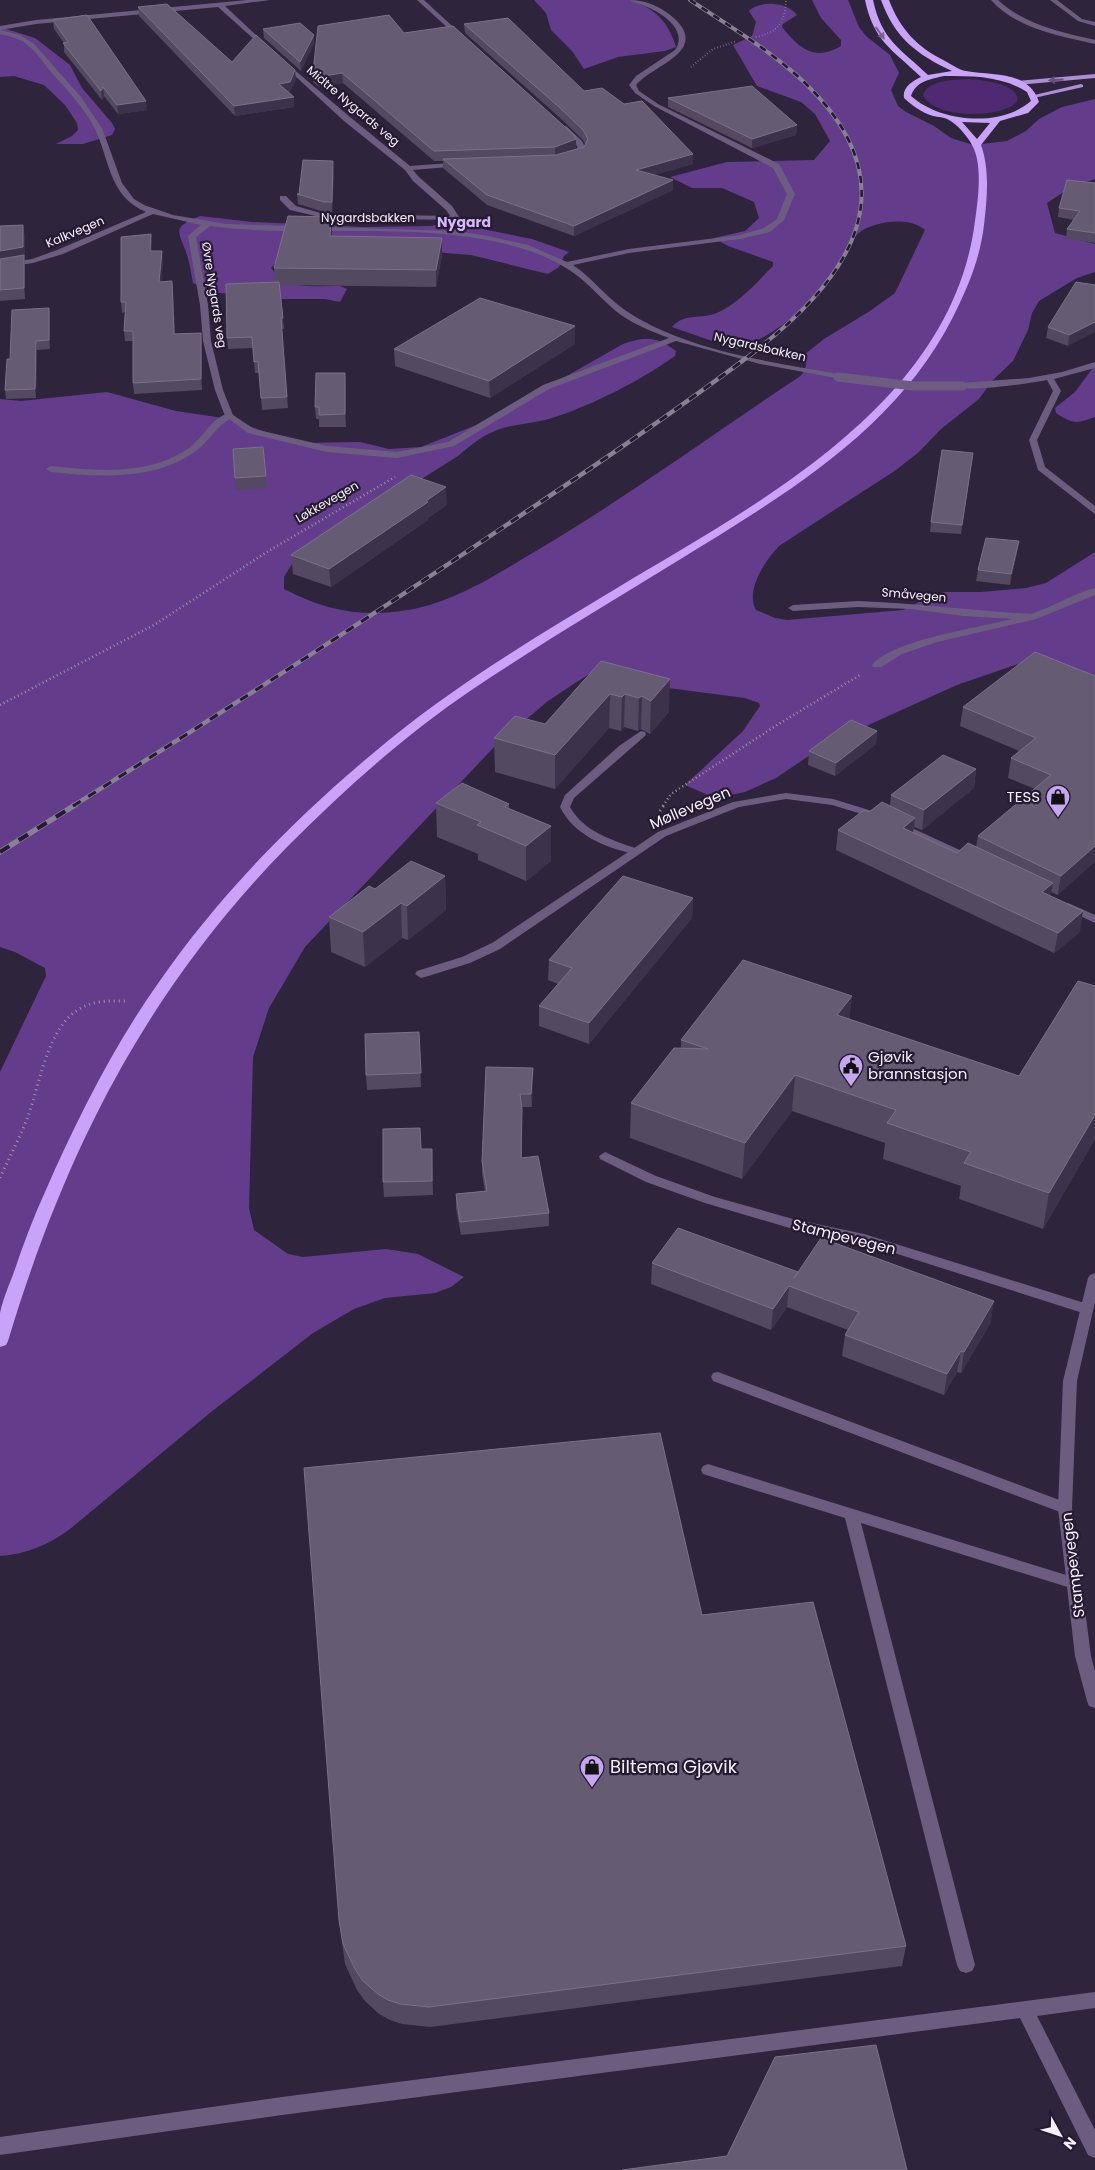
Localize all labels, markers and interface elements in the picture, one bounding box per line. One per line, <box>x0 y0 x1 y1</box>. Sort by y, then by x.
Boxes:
one-way arrow <box>875 26 885 40</box>
street label: Midtre Nygards veg <box>303 62 403 150</box>
one-way arrow <box>1048 77 1064 85</box>
street label: Nygardsbakken <box>321 209 415 226</box>
street label: Kalkvegen <box>43 212 107 251</box>
district label: Nygard <box>437 212 491 232</box>
street label: Øvre Nygards veg <box>198 241 231 349</box>
street label: Nygardsbakken <box>712 328 808 365</box>
street label: Løkkevegen <box>292 477 361 526</box>
street label: Småvegen <box>881 583 947 606</box>
street label: Møllevegen <box>646 781 733 834</box>
shop icon: TESS <box>1045 784 1071 818</box>
place label: TESS <box>1007 786 1040 807</box>
place label: Gjøvik brannstasjon <box>868 1046 967 1084</box>
public building icon: Gjøvik brannstasjon <box>838 1053 864 1087</box>
street label: Stampevegen <box>790 1213 898 1260</box>
street label: Stampevegen <box>1056 1511 1089 1619</box>
shop icon: Biltema Gjøvik <box>579 1754 605 1788</box>
place label: Biltema Gjøvik <box>610 1754 738 1779</box>
north arrow <box>1035 2110 1085 2160</box>
text: N <box>1059 2133 1081 2154</box>

